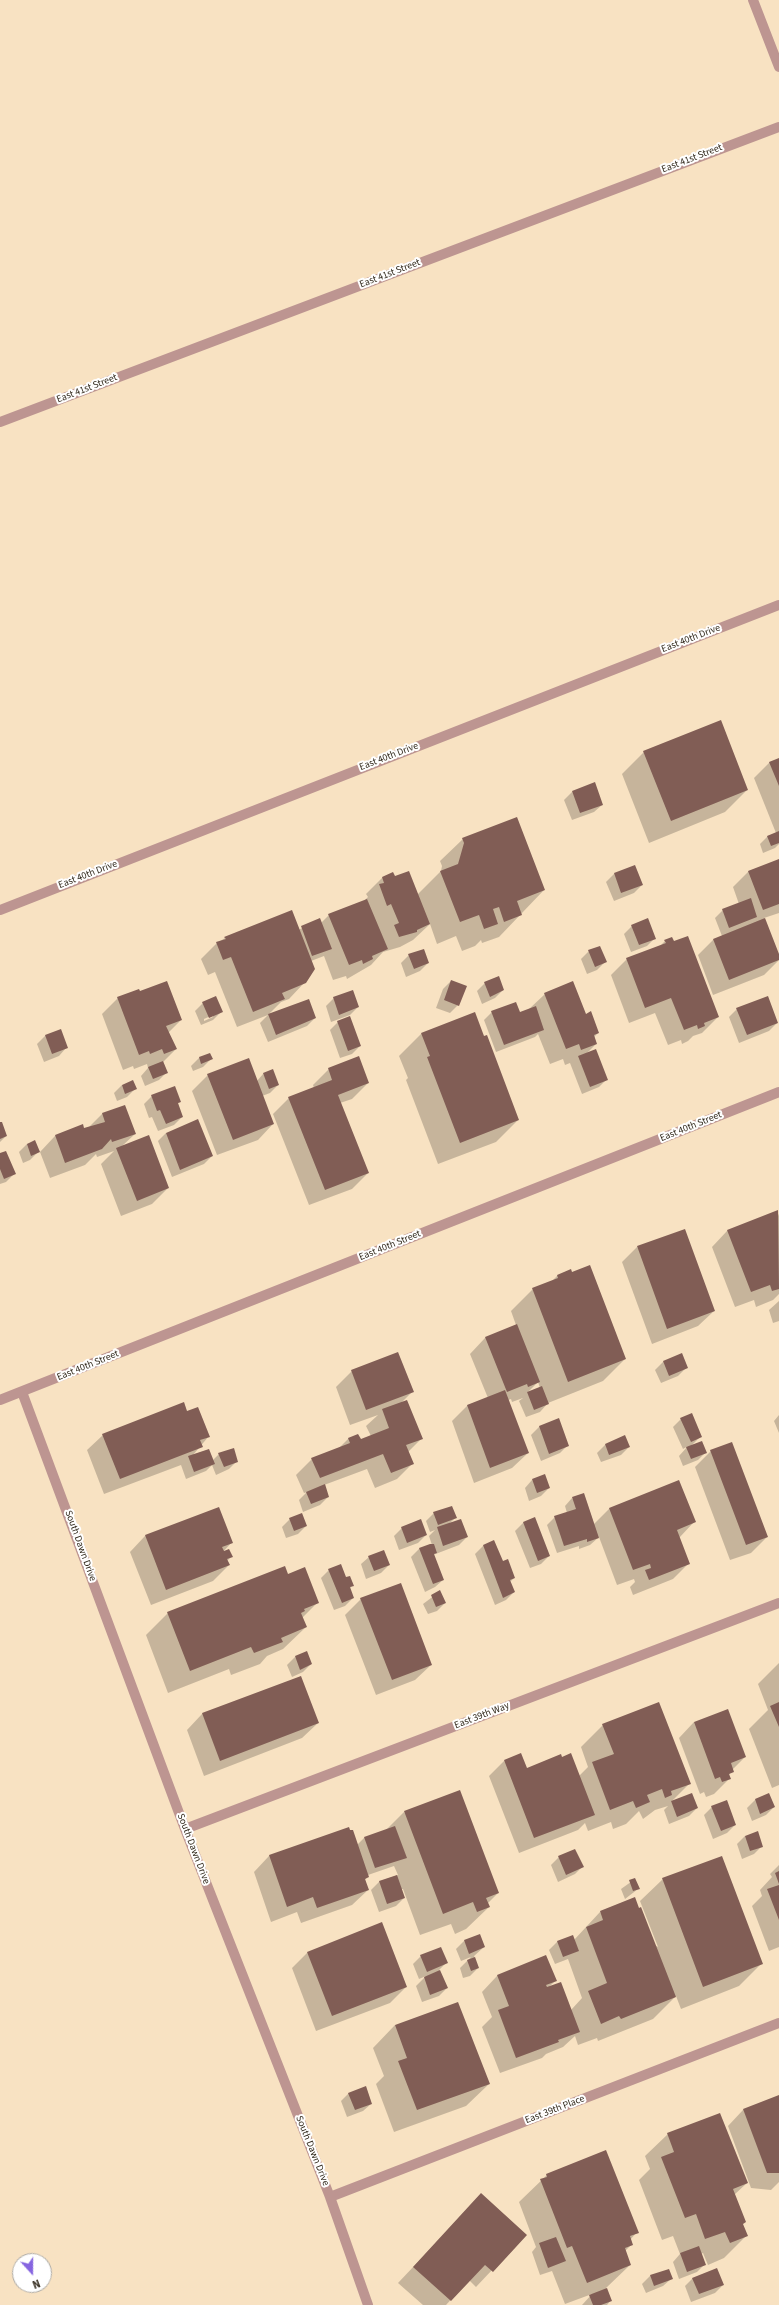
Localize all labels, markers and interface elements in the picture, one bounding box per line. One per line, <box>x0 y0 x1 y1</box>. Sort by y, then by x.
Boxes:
street label: East 41st Street <box>660 142 724 176</box>
street label: East 41st Street <box>358 257 422 291</box>
street label: East 41st Street <box>55 372 119 406</box>
street label: East 40th Drive <box>660 622 722 656</box>
street label: East 40th Drive <box>358 740 420 774</box>
street label: East 40th Drive <box>57 858 119 892</box>
street label: East 40th Street <box>658 1109 724 1145</box>
street label: East 40th Street <box>357 1228 423 1264</box>
street label: East 40th Street <box>55 1348 121 1384</box>
street label: South Dawn Drive <box>62 1509 98 1583</box>
street label: East 39th Way <box>453 1700 511 1732</box>
street label: South Dawn Drive <box>174 1812 212 1886</box>
street label: East 39th Place <box>523 2093 587 2127</box>
street label: South Dawn Drive <box>292 2114 332 2188</box>
north arrow <box>12 2253 52 2293</box>
text: N <box>30 2275 42 2292</box>

